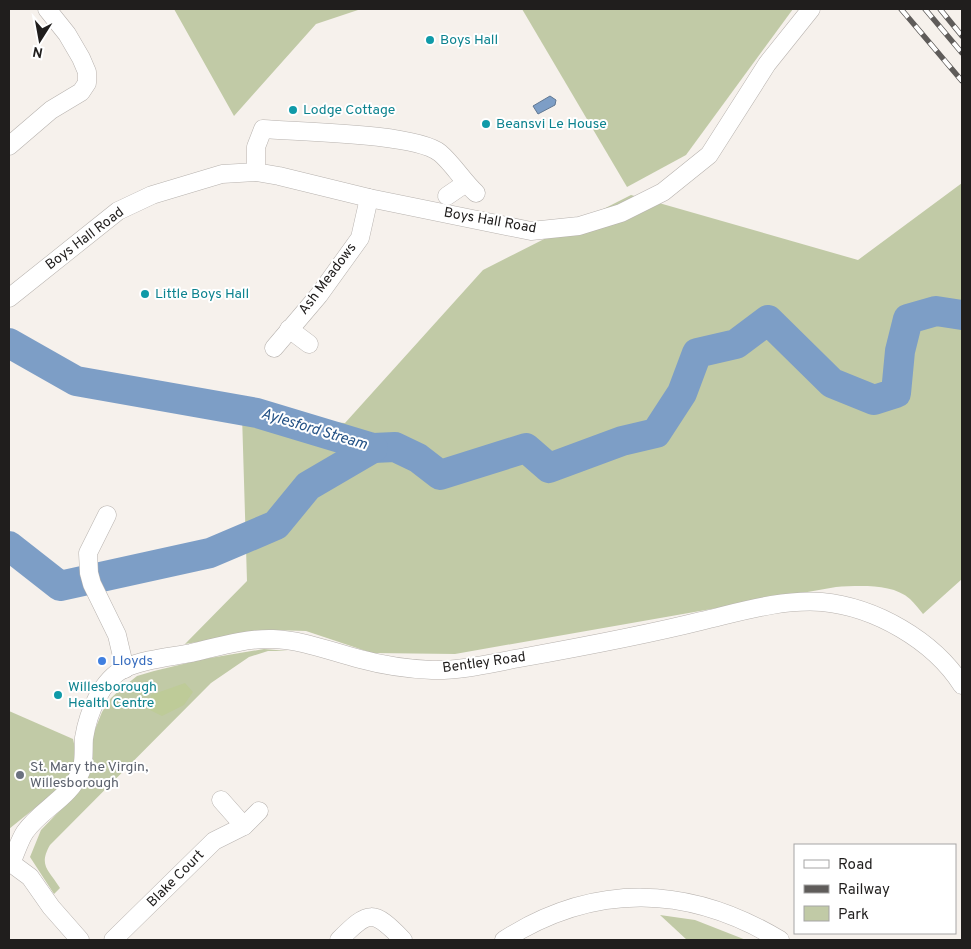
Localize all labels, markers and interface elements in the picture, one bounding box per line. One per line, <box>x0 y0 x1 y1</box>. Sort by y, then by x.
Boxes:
north arrow <box>15 15 65 65</box>
place label: Boys Hall <box>440 32 498 49</box>
marker: Boys Hall <box>424 34 436 46</box>
text: N <box>31 42 44 61</box>
place label: Lodge Cottage <box>303 102 395 119</box>
marker: Lodge Cottage <box>287 104 299 116</box>
place label: Beansvi Le House <box>496 116 607 133</box>
marker: Beansvi Le House <box>480 118 492 130</box>
street label: Boys Hall Road <box>42 204 128 274</box>
street label: Boys Hall Road <box>442 204 538 238</box>
street label: Ash Meadows <box>295 240 361 318</box>
place label: Little Boys Hall <box>155 286 249 303</box>
marker: Little Boys Hall <box>139 288 151 300</box>
water label: Aylesford Stream <box>259 405 370 455</box>
street label: Bentley Road <box>441 649 527 677</box>
place label: Lloyds <box>112 653 153 670</box>
marker: Lloyds <box>96 655 108 667</box>
place label: Willesborough Health Centre <box>68 679 157 712</box>
marker: Willesborough Health Centre <box>52 689 64 701</box>
place label: St. Mary the Virgin, Willesborough <box>30 759 148 792</box>
marker: St. Mary the Virgin, Willesborough <box>14 769 26 781</box>
legend <box>794 844 956 934</box>
street label: Blake Court <box>144 847 208 911</box>
text: Road <box>838 856 873 875</box>
text: Railway <box>838 881 890 900</box>
text: Park <box>838 906 869 925</box>

